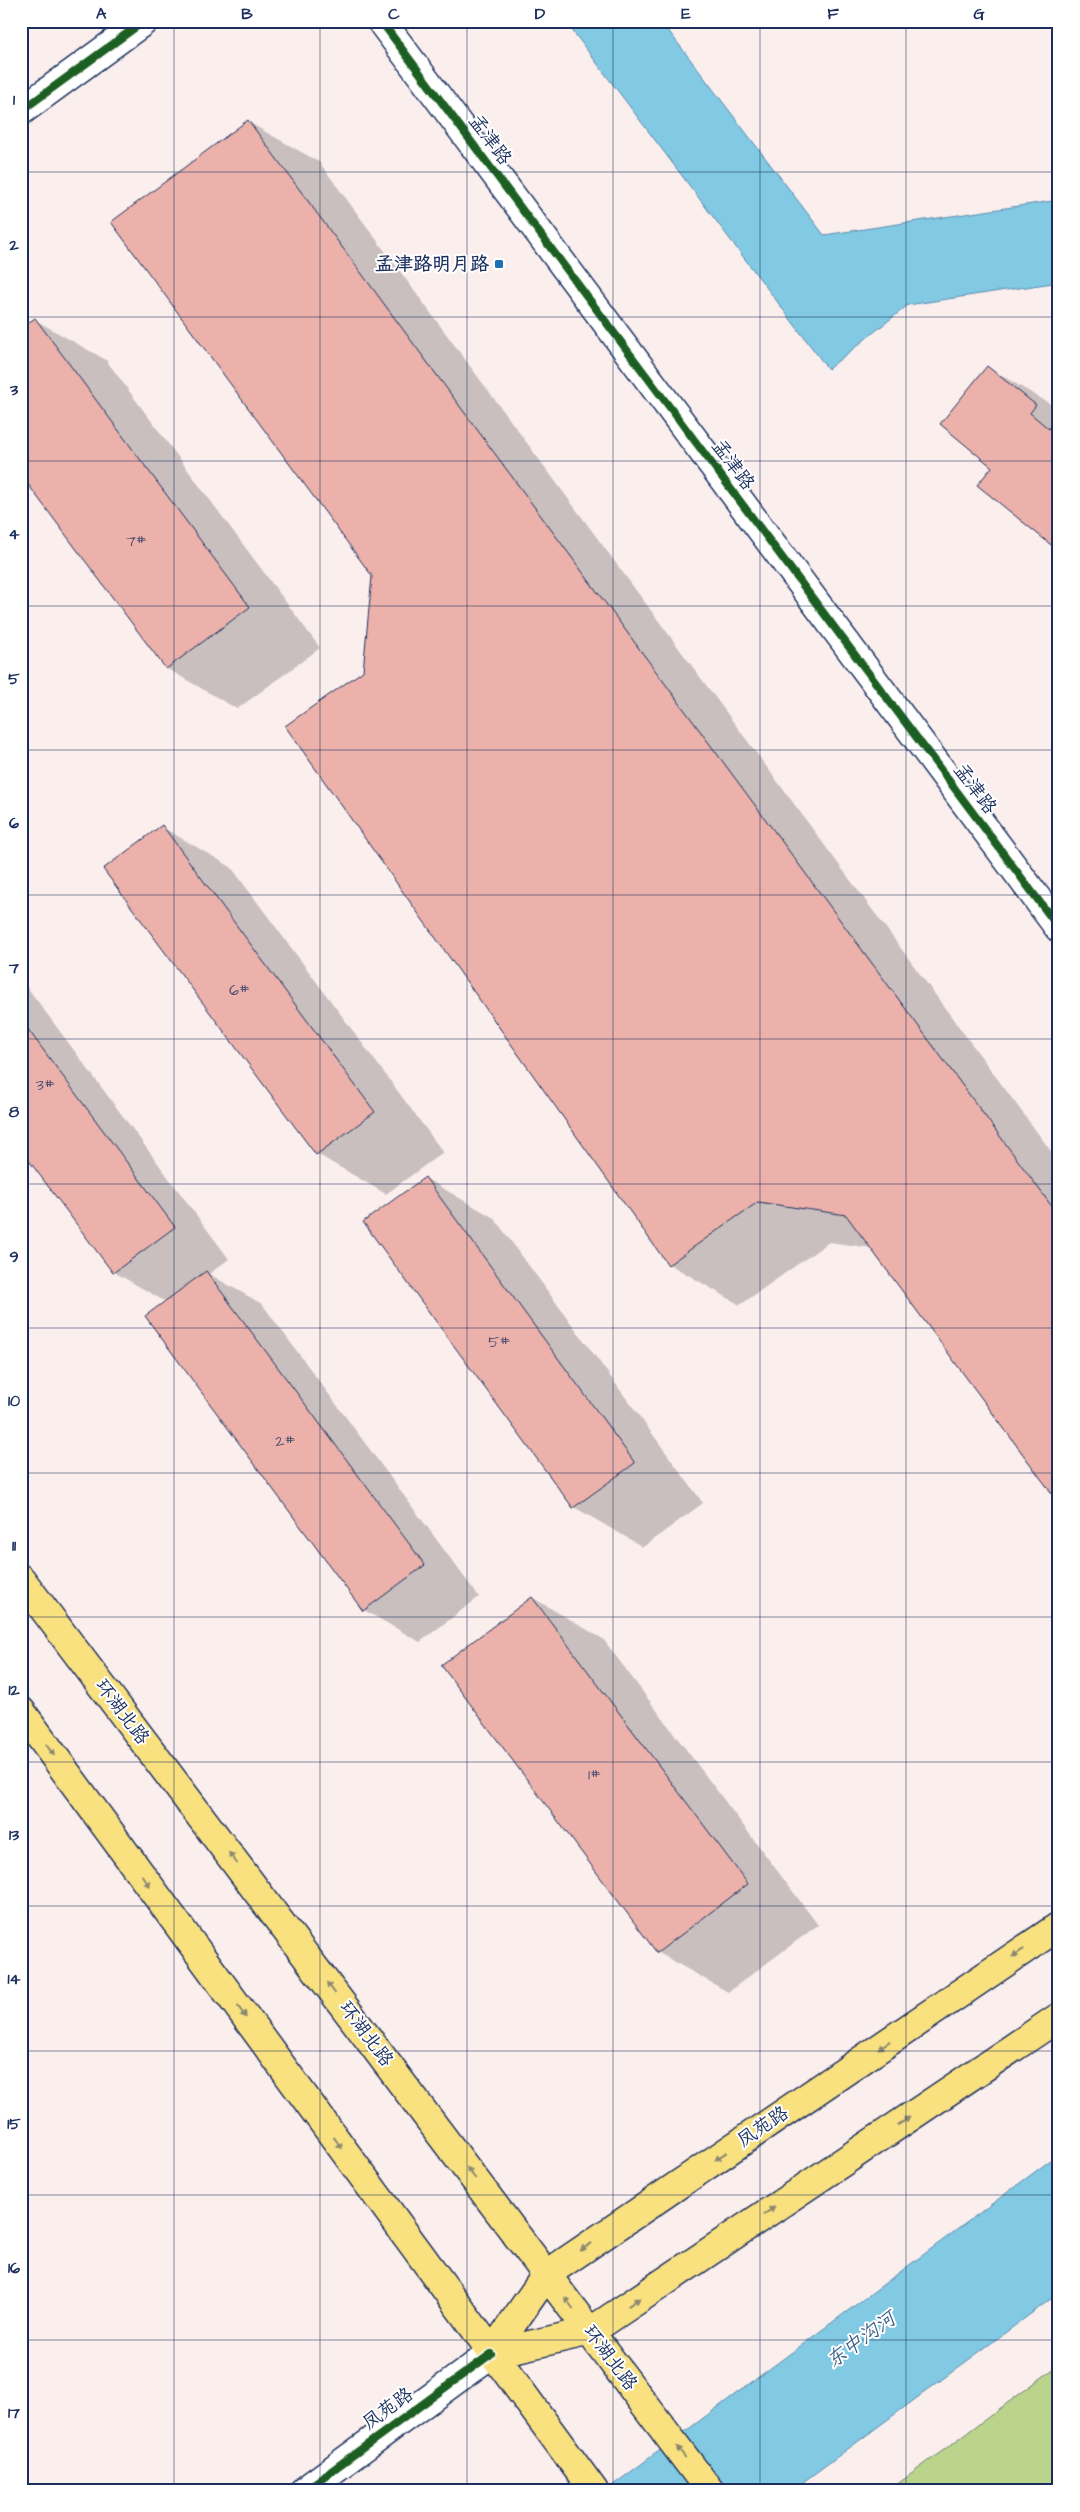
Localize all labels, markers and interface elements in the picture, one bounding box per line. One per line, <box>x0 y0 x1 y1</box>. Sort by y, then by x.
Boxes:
text: A <box>96 3 107 25</box>
text: B <box>241 3 253 25</box>
text: C <box>388 3 400 25</box>
text: D <box>535 3 546 25</box>
text: E <box>681 3 691 25</box>
text: F <box>827 3 839 25</box>
text: G <box>973 3 985 25</box>
text: 1 <box>13 89 16 111</box>
street label: 孟津路 <box>462 109 518 171</box>
text: 2 <box>8 234 19 256</box>
place label: 孟津路明月路 <box>375 251 489 278</box>
marker: 孟津路明月路 <box>493 258 505 270</box>
text: 3 <box>9 379 19 401</box>
street label: 孟津路 <box>705 434 761 496</box>
text: 4 <box>9 523 20 545</box>
house number: 7# <box>126 530 147 552</box>
text: 5 <box>8 668 20 690</box>
street label: 孟津路 <box>947 758 1003 820</box>
text: 6 <box>9 812 19 834</box>
text: 7 <box>8 957 19 979</box>
house number: 6# <box>229 979 250 1001</box>
house number: 3# <box>36 1074 55 1096</box>
text: 8 <box>9 1101 20 1123</box>
text: 9 <box>9 1246 19 1268</box>
house number: 5# <box>488 1331 511 1353</box>
text: 10 <box>8 1390 20 1412</box>
house number: 2# <box>275 1430 295 1452</box>
text: 11 <box>12 1535 17 1557</box>
street label: 环湖北路 <box>88 1674 156 1750</box>
text: 12 <box>8 1679 20 1701</box>
one-way arrow <box>45 1743 55 1757</box>
house number: 1# <box>588 1764 601 1786</box>
text: 13 <box>9 1824 20 1846</box>
one-way arrow <box>228 1851 238 1865</box>
one-way arrow <box>141 1874 151 1888</box>
one-way arrow <box>1012 1948 1025 1958</box>
text: 14 <box>8 1968 21 1990</box>
one-way arrow <box>326 1981 336 1995</box>
street label: 环湖北路 <box>332 1996 400 2072</box>
one-way arrow <box>237 2005 247 2019</box>
one-way arrow <box>877 2040 891 2050</box>
street label: 凤苑路 <box>732 2100 794 2154</box>
text: 15 <box>7 2113 21 2135</box>
one-way arrow <box>897 2116 911 2126</box>
one-way arrow <box>333 2137 343 2150</box>
one-way arrow <box>714 2151 728 2161</box>
one-way arrow <box>466 2167 477 2180</box>
one-way arrow <box>762 2207 776 2216</box>
one-way arrow <box>580 2242 593 2252</box>
text: 16 <box>8 2257 20 2279</box>
one-way arrow <box>564 2297 575 2310</box>
one-way arrow <box>627 2297 641 2307</box>
water label: 东中沟河 <box>820 2303 904 2375</box>
street label: 环湖北路 <box>576 2320 644 2396</box>
street label: 凤苑路 <box>357 2381 419 2437</box>
text: 17 <box>8 2402 20 2424</box>
one-way arrow <box>676 2445 686 2459</box>

